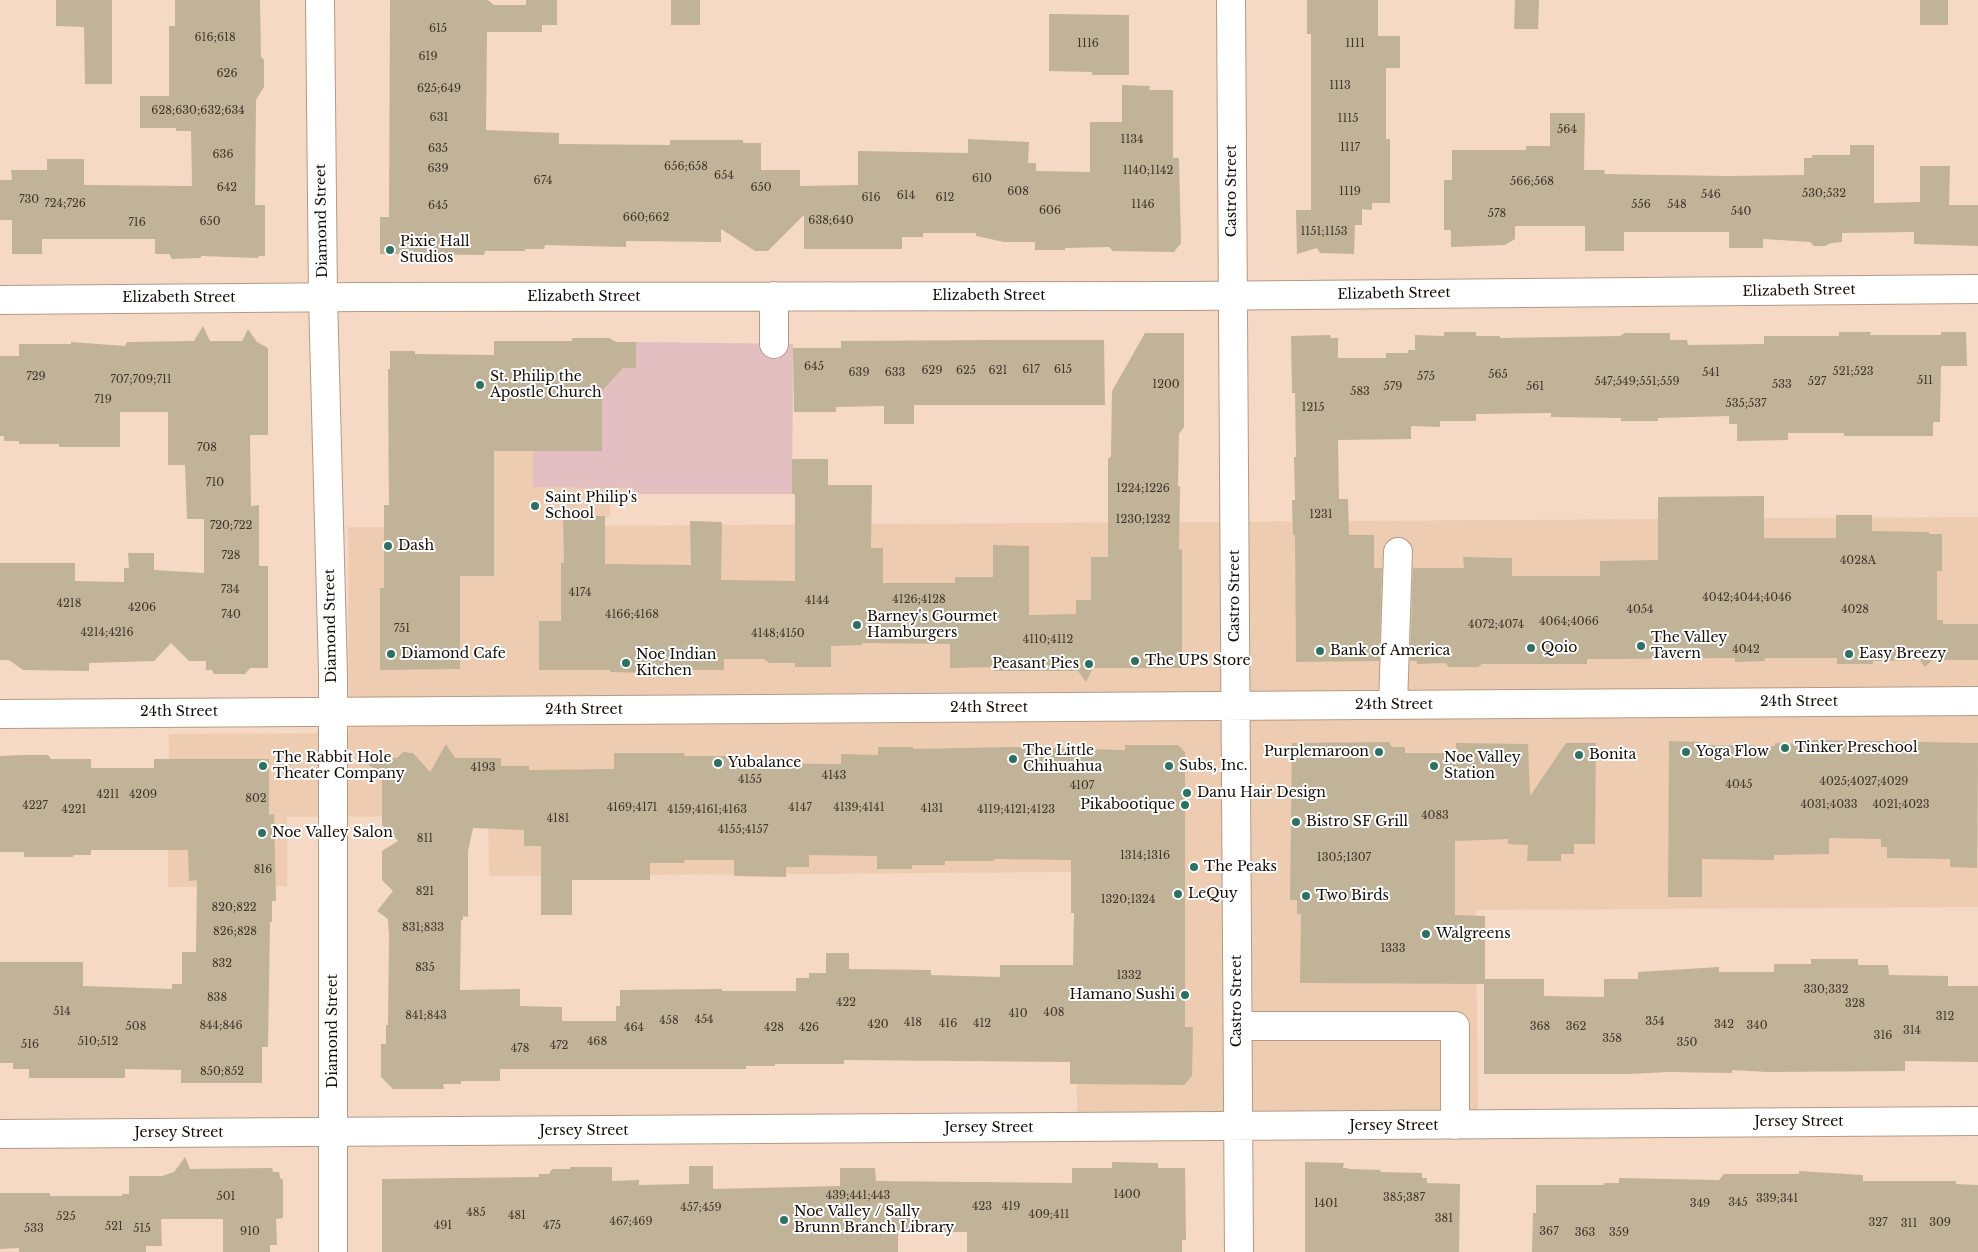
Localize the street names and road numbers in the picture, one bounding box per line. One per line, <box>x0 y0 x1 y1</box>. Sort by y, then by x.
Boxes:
street label: Castro Street <box>1224 145 1240 237</box>
street label: Diamond Street <box>313 164 331 278</box>
street label: Elizabeth Street <box>1742 282 1856 300</box>
street label: Elizabeth Street <box>1337 285 1451 303</box>
street label: Elizabeth Street <box>932 288 1046 304</box>
street label: Elizabeth Street <box>527 289 641 305</box>
street label: Elizabeth Street <box>122 290 236 306</box>
street label: Castro Street <box>1227 550 1243 642</box>
street label: Diamond Street <box>322 569 340 683</box>
street label: 24th Street <box>1760 694 1838 710</box>
street label: 24th Street <box>1355 697 1433 713</box>
street label: 24th Street <box>950 700 1028 716</box>
street label: 24th Street <box>545 702 623 718</box>
street label: 24th Street <box>140 704 218 720</box>
street label: Castro Street <box>1229 955 1245 1047</box>
street label: Diamond Street <box>325 974 341 1088</box>
street label: Jersey Street <box>1754 1114 1844 1130</box>
street label: Jersey Street <box>1349 1118 1439 1134</box>
street label: Jersey Street <box>944 1120 1034 1136</box>
street label: Jersey Street <box>539 1123 629 1139</box>
street label: Jersey Street <box>134 1125 224 1141</box>

